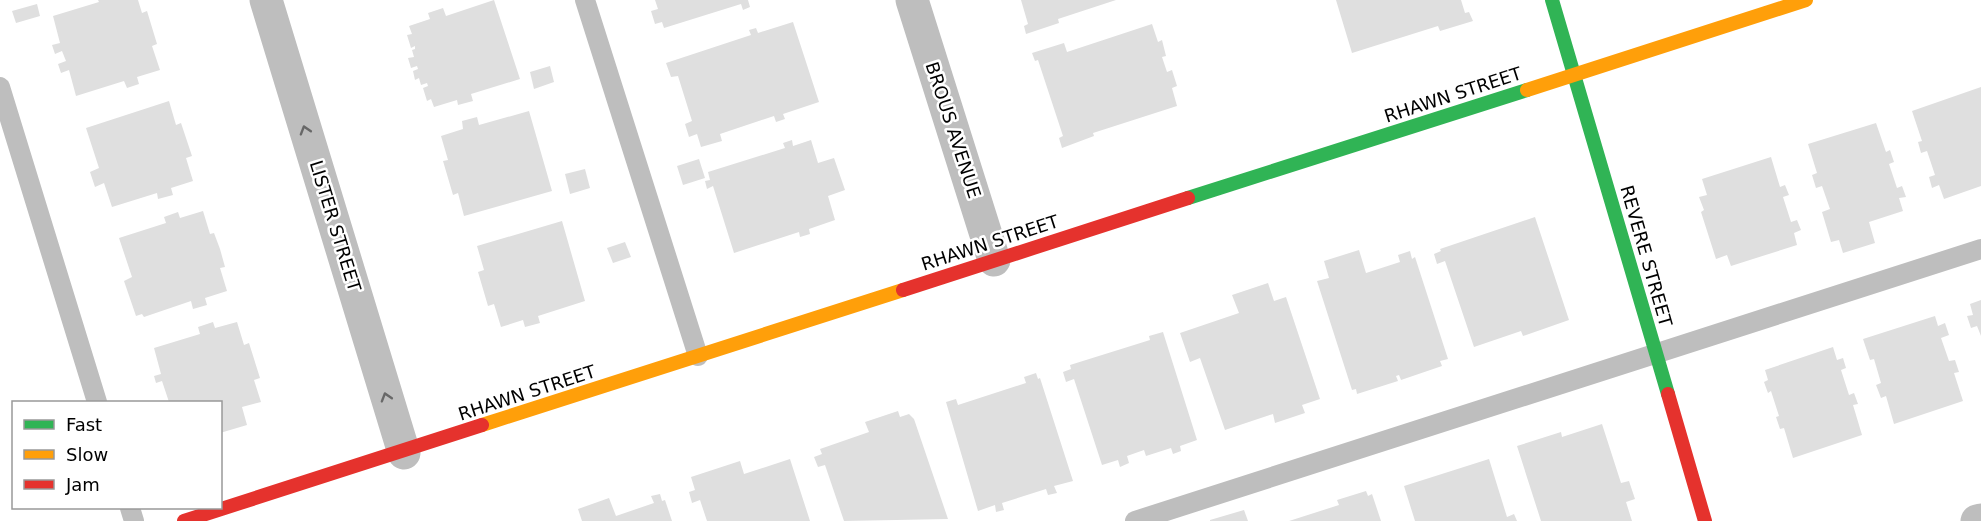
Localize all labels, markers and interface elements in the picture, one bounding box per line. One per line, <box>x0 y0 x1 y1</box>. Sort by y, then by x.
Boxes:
street label: BROUS AVENUE <box>922 59 985 201</box>
street label: RHAWN STREET <box>1382 62 1525 127</box>
one-way arrow <box>300 125 312 136</box>
street label: LISTER STREET <box>306 158 366 295</box>
street label: REVERE STREET <box>1616 183 1677 330</box>
street label: RHAWN STREET <box>919 210 1062 275</box>
street label: RHAWN STREET <box>456 360 599 425</box>
one-way arrow <box>381 392 394 403</box>
legend <box>12 401 222 509</box>
text: Fast <box>66 414 102 435</box>
text: Slow <box>66 444 108 465</box>
text: Jam <box>65 474 100 495</box>

